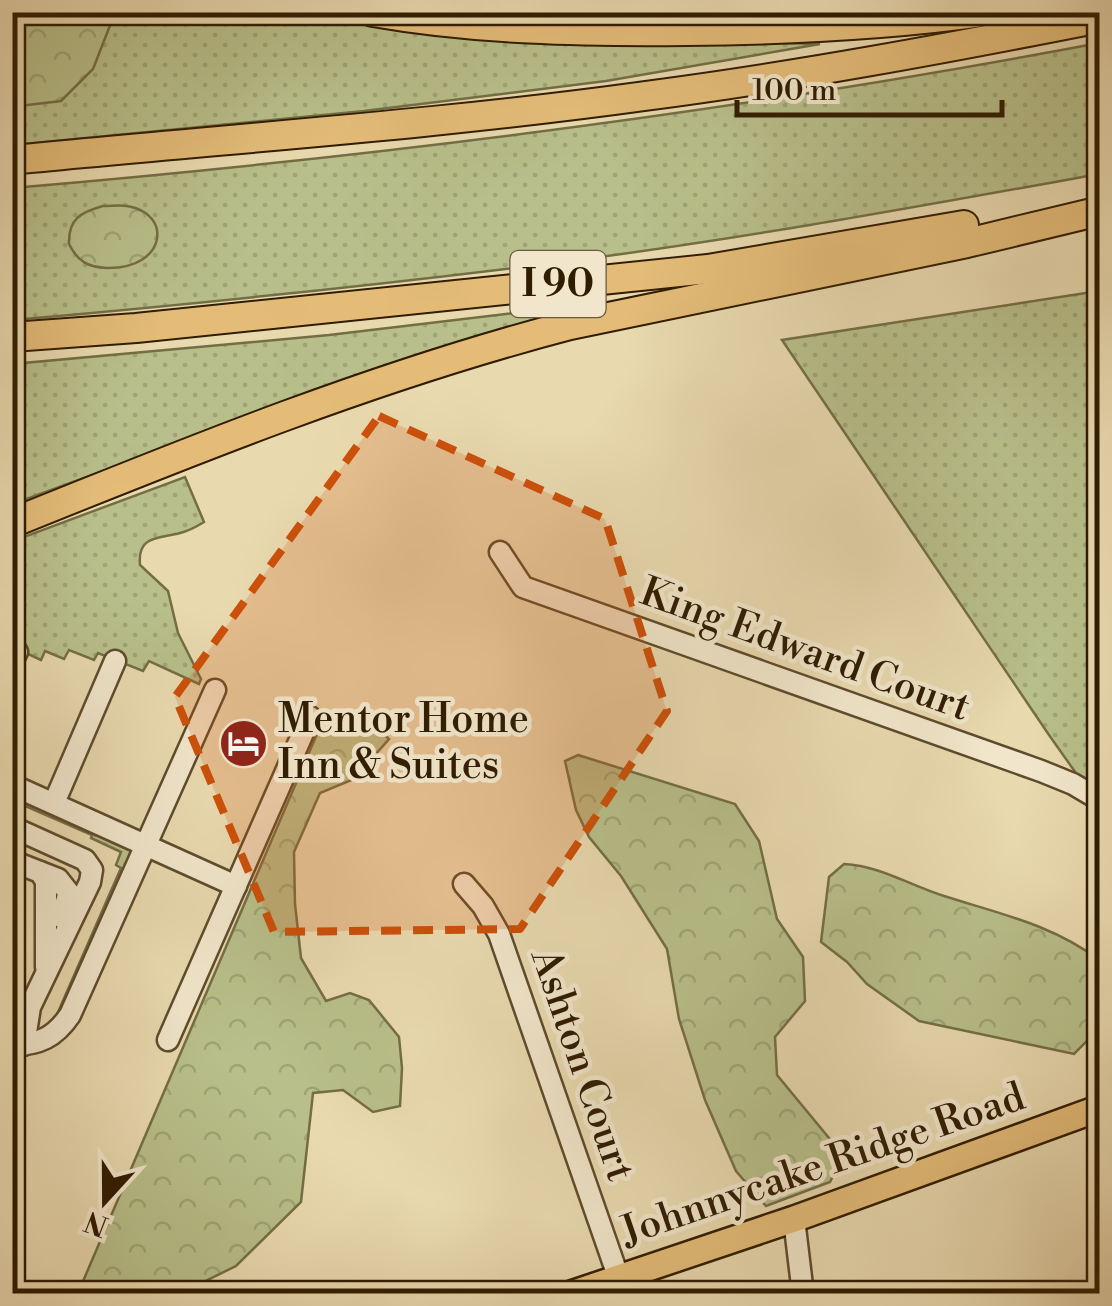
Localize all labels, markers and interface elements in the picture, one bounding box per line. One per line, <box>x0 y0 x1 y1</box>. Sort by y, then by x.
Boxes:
scale bar <box>737 55 1002 117</box>
text: 100 m <box>752 72 836 110</box>
road number: I 90 <box>510 251 606 317</box>
street label: King Edward Court <box>633 567 977 734</box>
place label: Mentor Home Inn & Suites <box>278 695 529 791</box>
hotel icon: Mentor Home Inn & Suites <box>217 717 269 769</box>
street label: Ashton Court <box>519 941 645 1188</box>
street label: Johnnycake Ridge Road <box>613 1072 1032 1259</box>
north arrow <box>55 1151 155 1251</box>
text: N <box>80 1203 113 1243</box>

